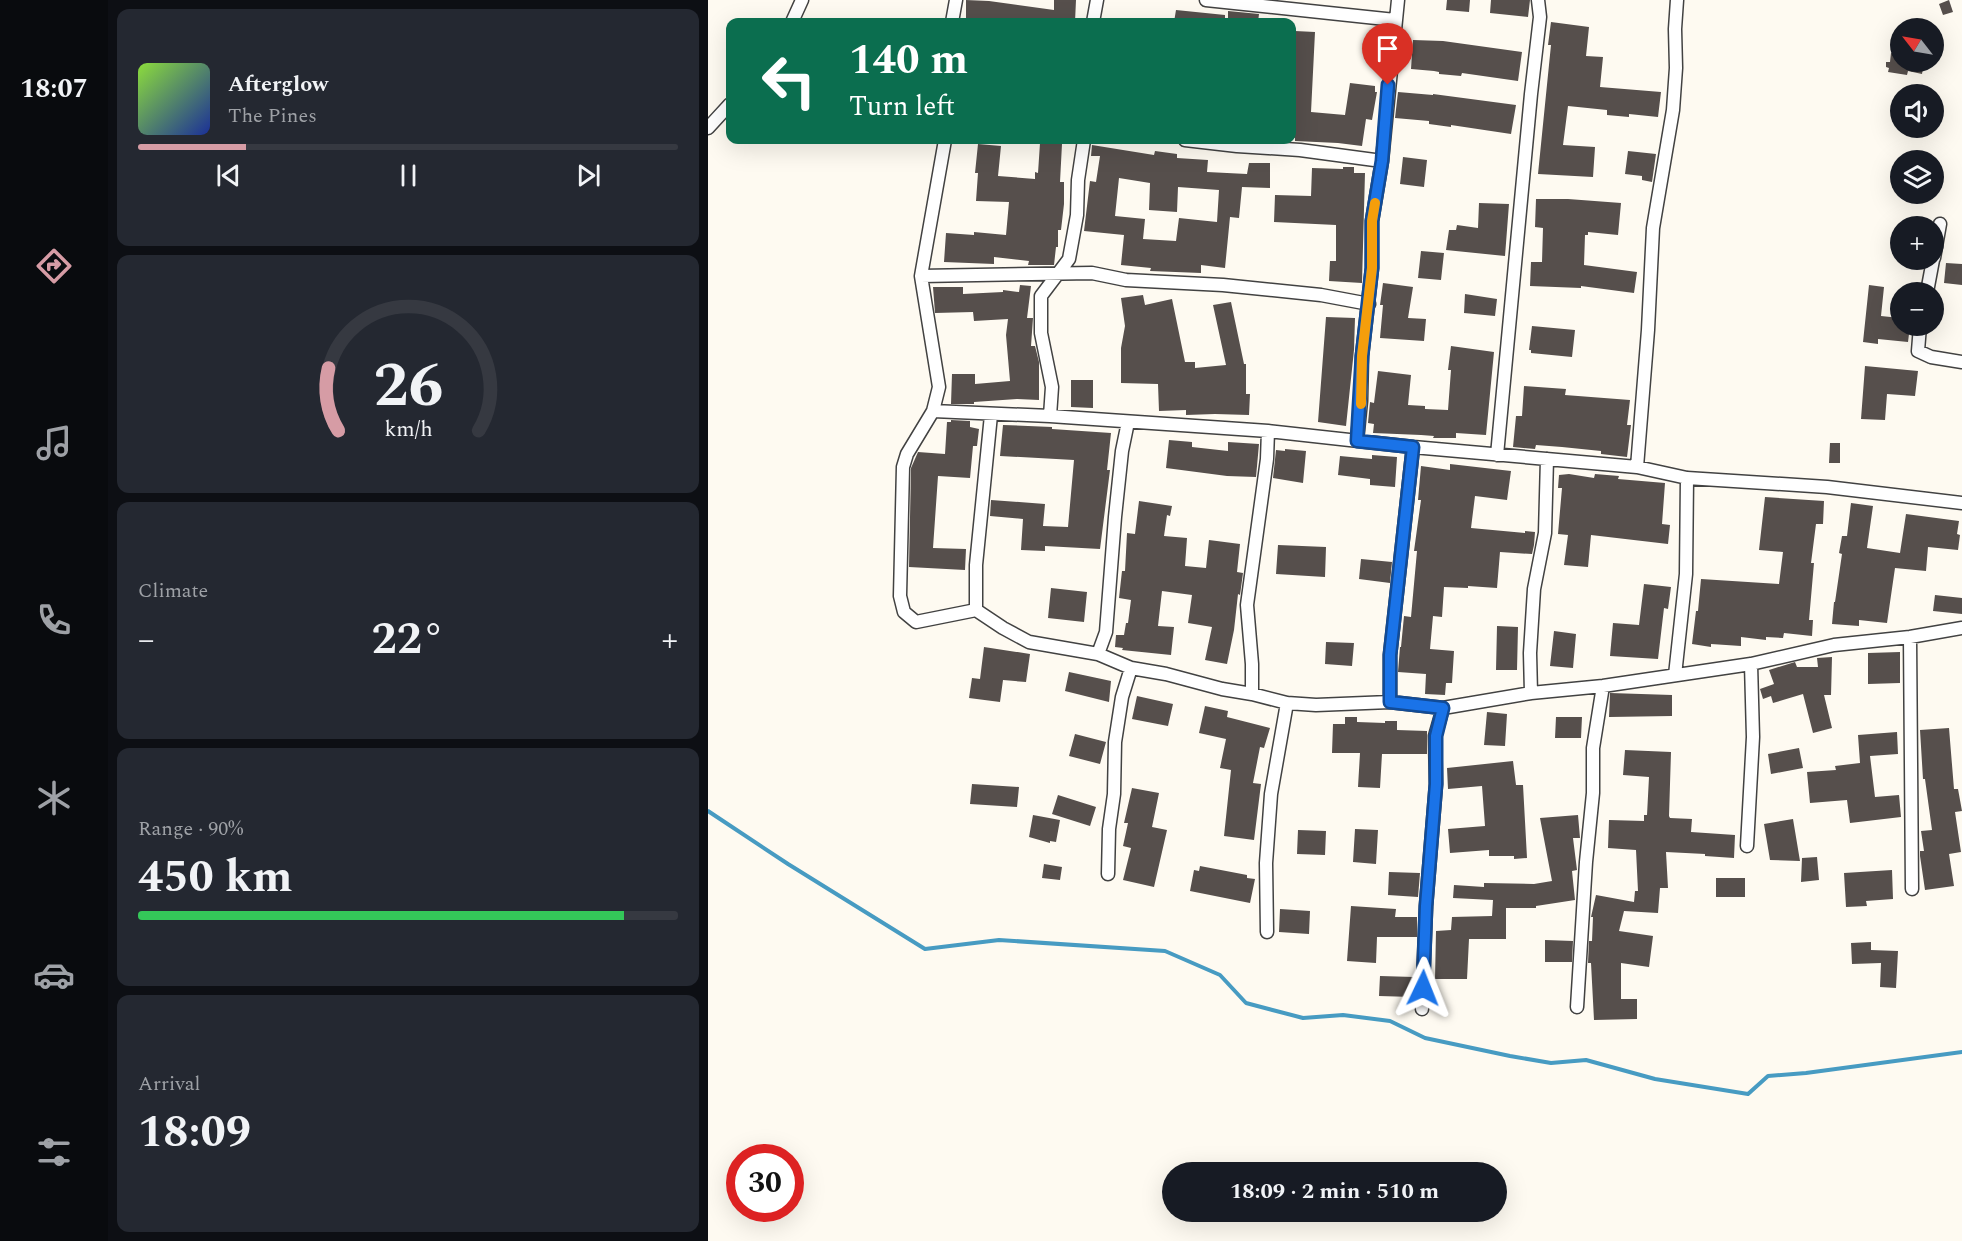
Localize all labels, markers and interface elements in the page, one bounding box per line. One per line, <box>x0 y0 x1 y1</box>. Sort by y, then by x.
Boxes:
north arrow <box>1890 18 1944 72</box>
map controls <box>1890 18 1944 336</box>
pin <box>1362 23 1413 85</box>
text: 140 m <box>849 29 968 92</box>
icon: arrive <box>1371 32 1404 65</box>
icon: left <box>750 42 828 120</box>
text: 18:07 <box>20 68 88 110</box>
text: Afterglow <box>228 68 328 101</box>
button: sound <box>1890 84 1944 138</box>
text: Turn left <box>849 86 955 128</box>
text: The Pines <box>228 101 317 131</box>
button: layers <box>1890 150 1944 204</box>
icon: previous <box>212 159 245 192</box>
icon: pause <box>392 159 425 192</box>
icon: next <box>572 159 605 192</box>
button: + <box>1890 216 1944 270</box>
icon: directions <box>33 245 75 287</box>
button: − <box>1890 282 1944 336</box>
text: 26 <box>373 339 443 434</box>
text: km/h <box>384 414 432 447</box>
icon: music <box>33 422 75 464</box>
text: Climate <box>138 576 208 606</box>
icon: phone <box>33 599 75 641</box>
text: 22° <box>372 605 445 674</box>
text: − <box>138 615 155 665</box>
text: + <box>662 615 678 665</box>
icon: climate <box>33 777 75 819</box>
text: Range · 90% <box>138 814 243 844</box>
text: 450 km <box>138 843 293 912</box>
icon: car <box>33 954 75 996</box>
position arrow <box>1391 956 1455 1020</box>
text: Arrival <box>138 1069 200 1099</box>
text: 18:09 <box>138 1098 251 1167</box>
icon: filters <box>33 1131 75 1173</box>
speed limit sign: 30 <box>726 1144 804 1222</box>
text: 18:09 · 2 min · 510 m <box>1230 1175 1439 1208</box>

